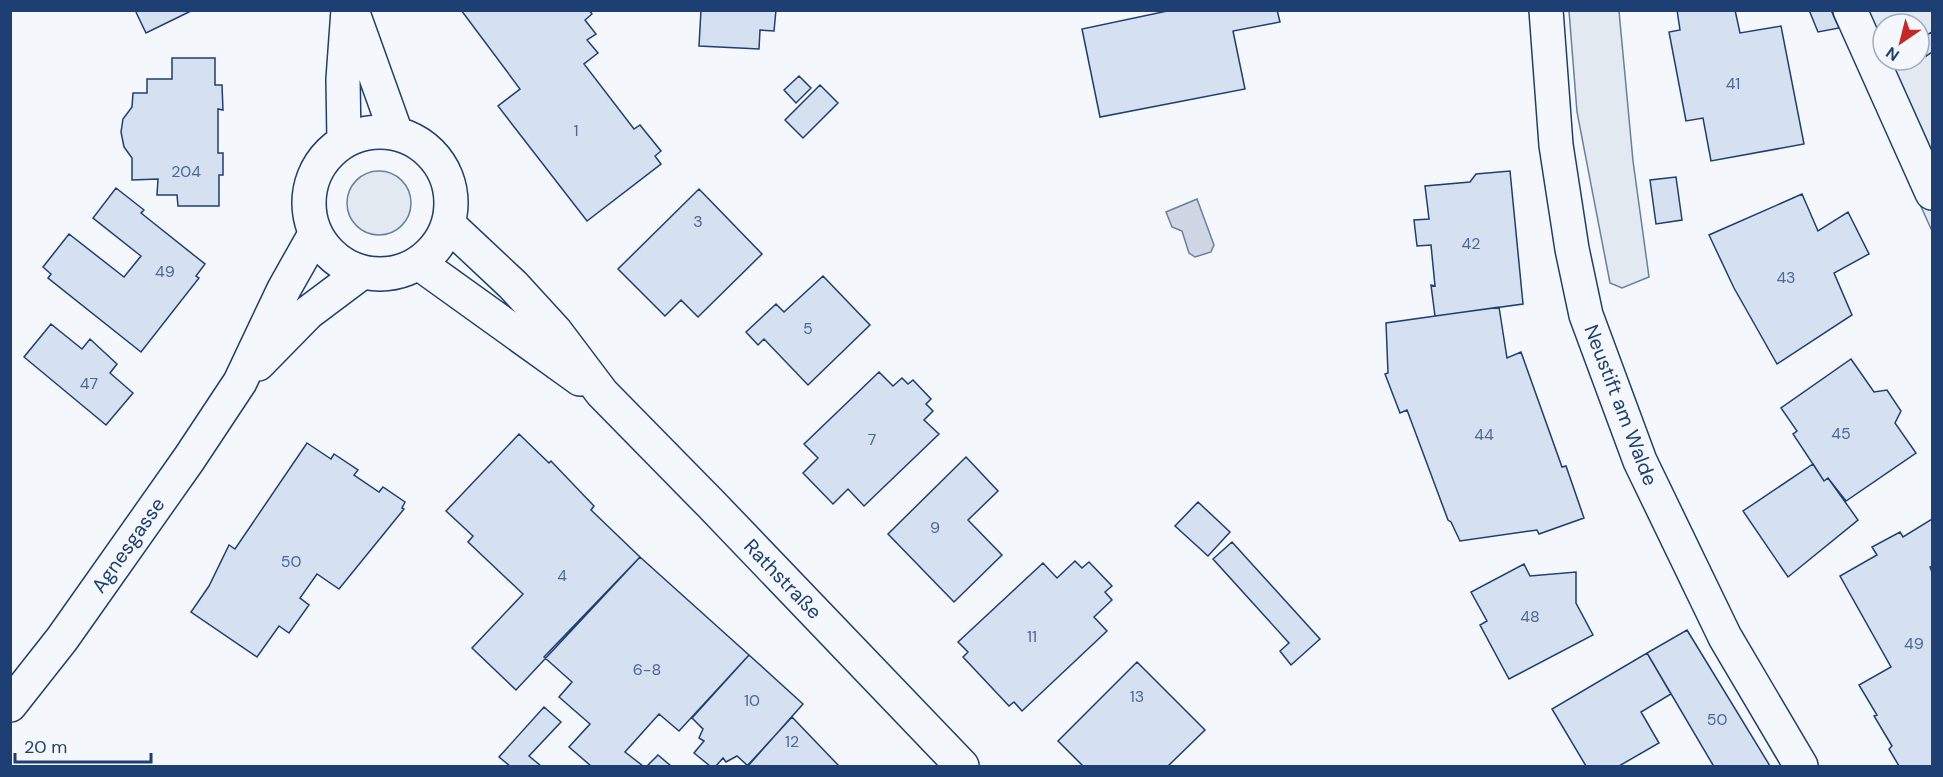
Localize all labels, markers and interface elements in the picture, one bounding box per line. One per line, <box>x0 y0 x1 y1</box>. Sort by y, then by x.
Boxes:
north arrow <box>1871 12 1931 72</box>
text: N <box>1882 42 1903 66</box>
house number: 41 <box>1726 73 1740 94</box>
house number: 1 <box>574 120 579 141</box>
house number: 204 <box>171 161 201 182</box>
house number: 3 <box>693 211 703 232</box>
house number: 42 <box>1462 233 1480 254</box>
house number: 49 <box>155 261 175 282</box>
house number: 43 <box>1776 267 1796 288</box>
house number: 5 <box>803 318 813 339</box>
street label: Neustift am Walde <box>1578 321 1664 489</box>
house number: 47 <box>80 373 98 394</box>
house number: 45 <box>1831 423 1851 444</box>
house number: 44 <box>1474 424 1494 445</box>
house number: 7 <box>868 429 876 450</box>
street label: Agnesgasse <box>86 492 170 598</box>
house number: 9 <box>930 517 940 538</box>
street label: Rathstraße <box>738 533 828 625</box>
house number: 50 <box>281 551 301 572</box>
house number: 4 <box>557 565 567 586</box>
house number: 48 <box>1520 606 1540 627</box>
house number: 11 <box>1027 626 1037 647</box>
house number: 49 <box>1904 633 1924 654</box>
house number: 6-8 <box>633 659 661 680</box>
house number: 13 <box>1130 686 1144 707</box>
house number: 10 <box>744 690 760 711</box>
house number: 50 <box>1707 709 1727 730</box>
scale bar <box>15 726 152 764</box>
house number: 12 <box>785 731 799 752</box>
text: 20 m <box>24 735 67 759</box>

